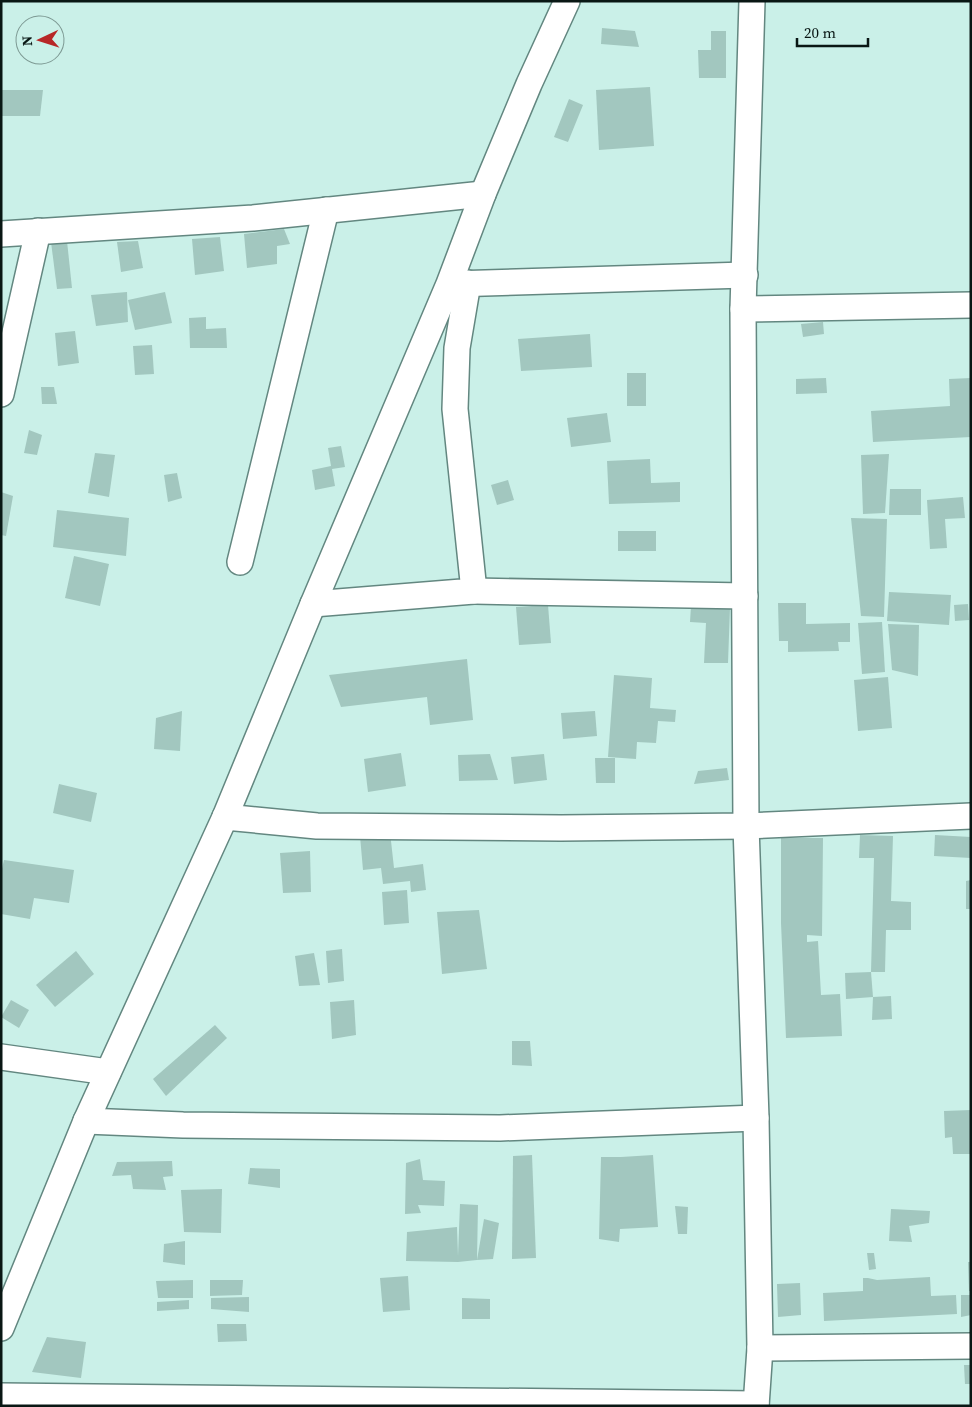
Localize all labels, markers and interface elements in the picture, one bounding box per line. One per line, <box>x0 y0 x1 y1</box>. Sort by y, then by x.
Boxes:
north arrow <box>15 15 65 65</box>
scale bar <box>797 15 868 47</box>
text: 20 m <box>804 22 836 43</box>
text: N <box>17 35 37 47</box>

